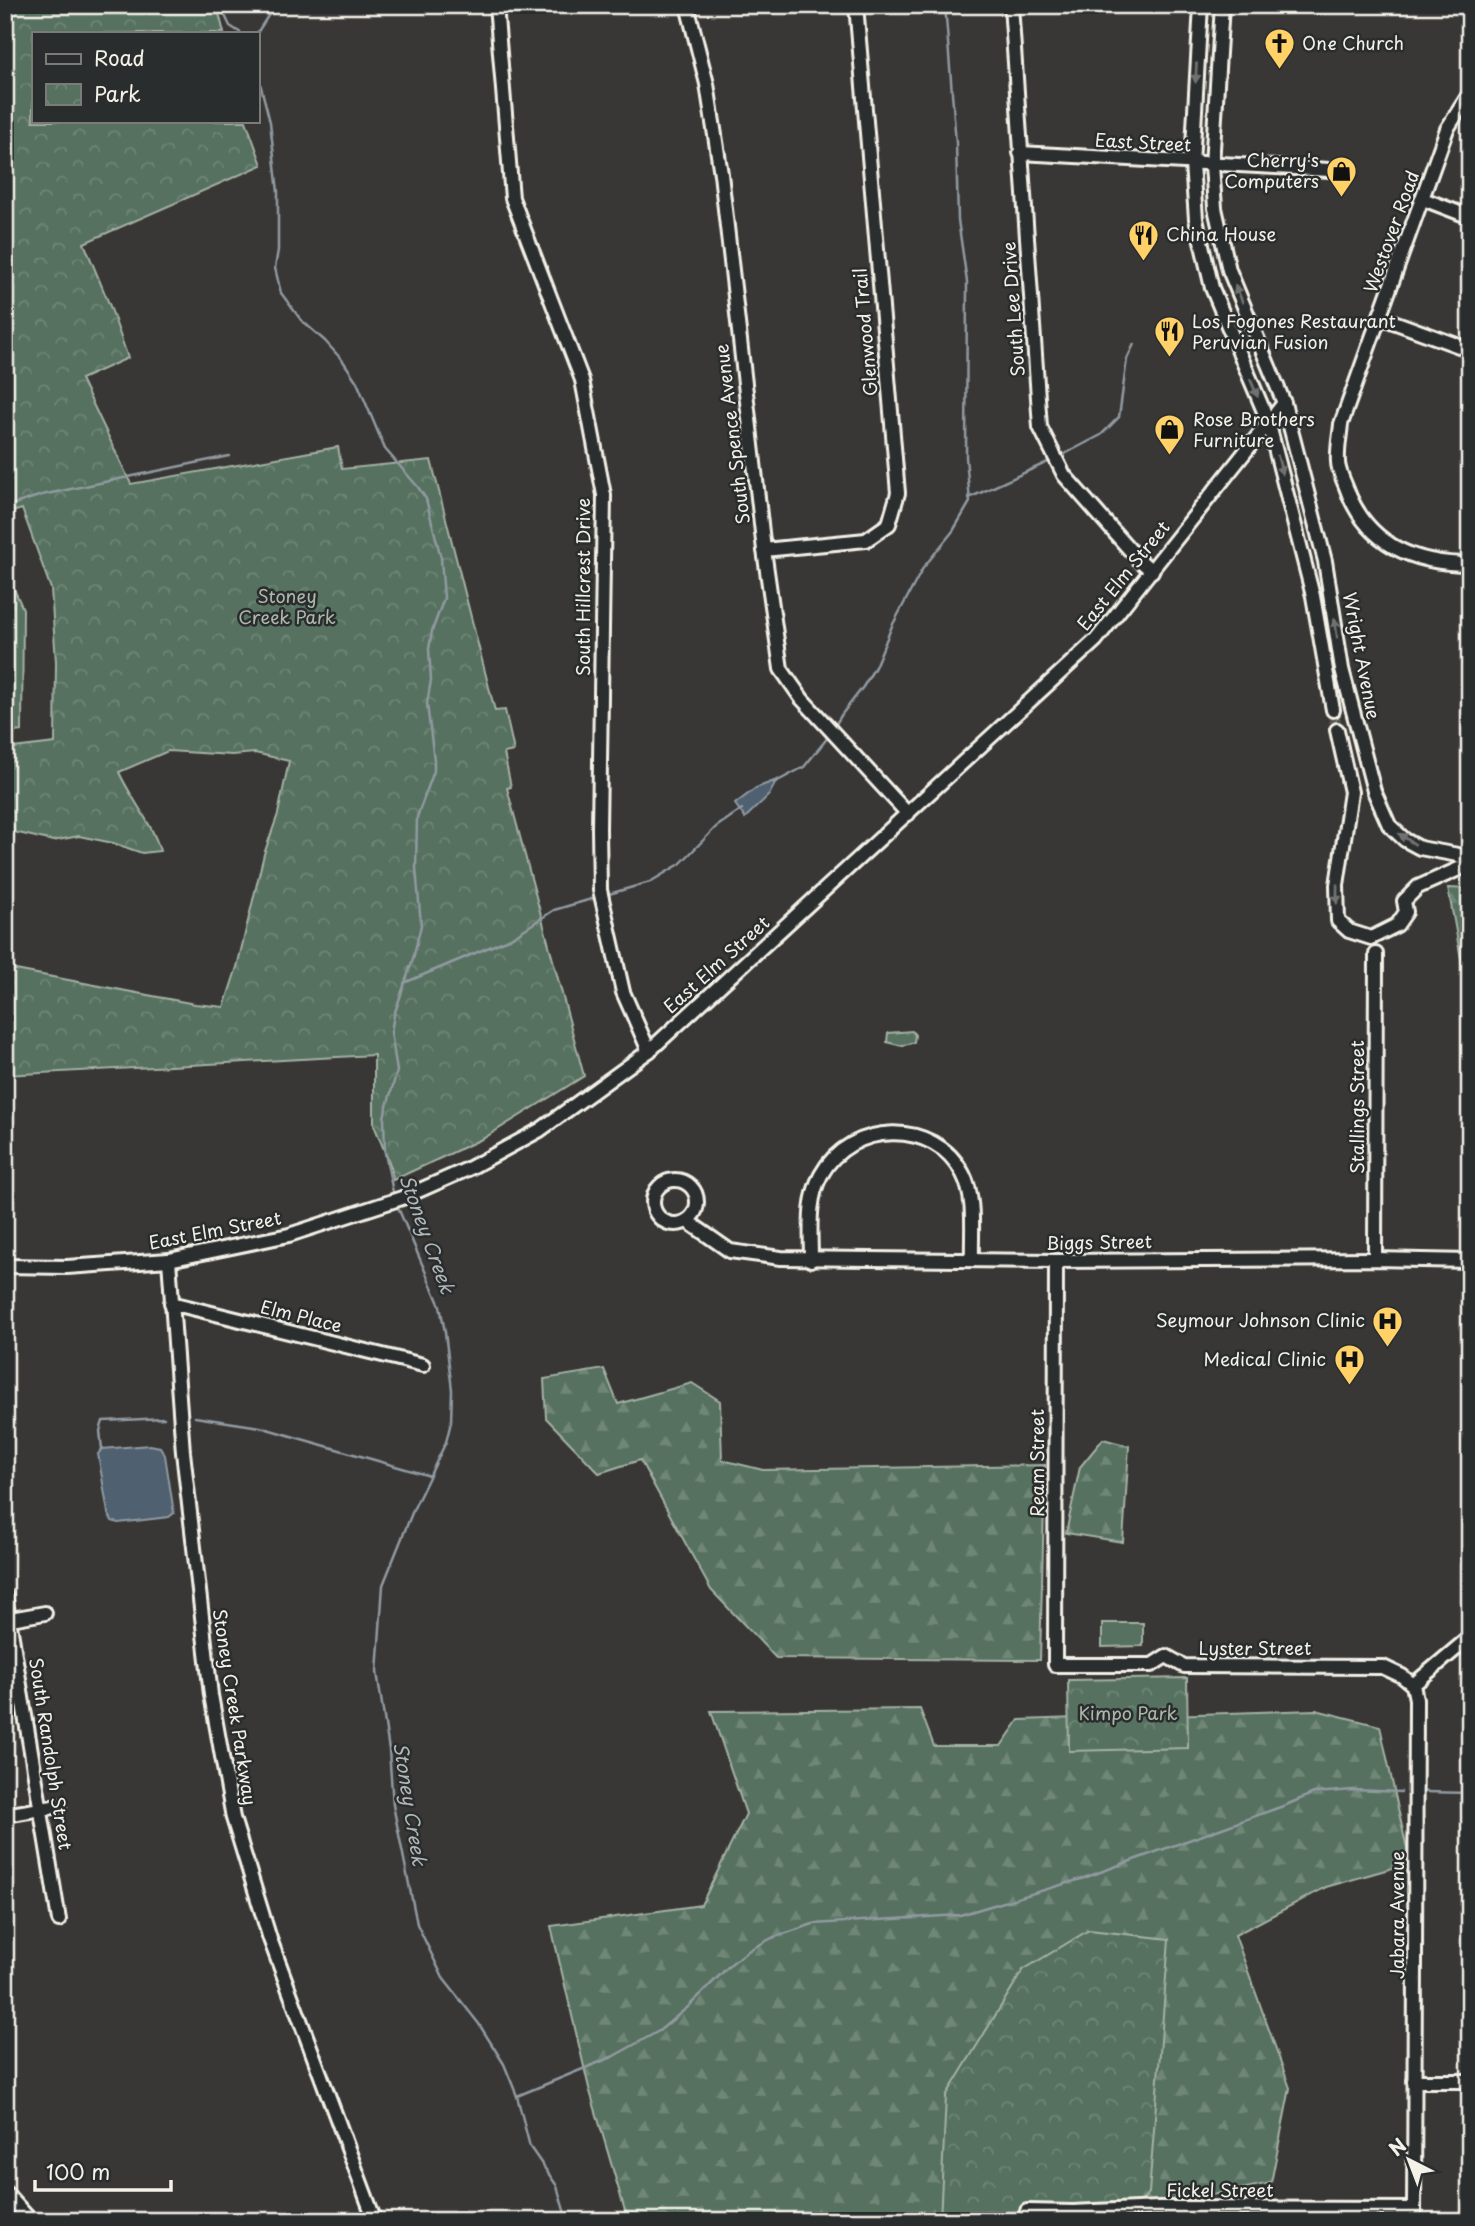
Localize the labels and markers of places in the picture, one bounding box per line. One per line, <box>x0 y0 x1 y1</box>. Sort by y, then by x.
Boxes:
church icon: One Church <box>1262 27 1296 71</box>
place label: One Church <box>1302 29 1404 56</box>
place label: Cherry's Computers <box>1224 146 1319 194</box>
shop icon: Cherry's Computers <box>1325 154 1359 198</box>
restaurant icon: China House <box>1126 218 1160 262</box>
place label: China House <box>1166 220 1277 247</box>
place label: Los Fogones Restaurant Peruvian Fusion <box>1192 307 1396 355</box>
restaurant icon: Los Fogones Restaurant Peruvian Fusion <box>1152 315 1186 359</box>
place label: Rose Brothers Furniture <box>1193 405 1315 453</box>
shop icon: Rose Brothers Furniture <box>1153 413 1187 457</box>
hospital icon: Seymour Johnson Clinic <box>1371 1304 1405 1348</box>
place label: Seymour Johnson Clinic <box>1156 1306 1365 1333</box>
hospital icon: Medical Clinic <box>1332 1343 1366 1387</box>
place label: Medical Clinic <box>1204 1345 1326 1372</box>

